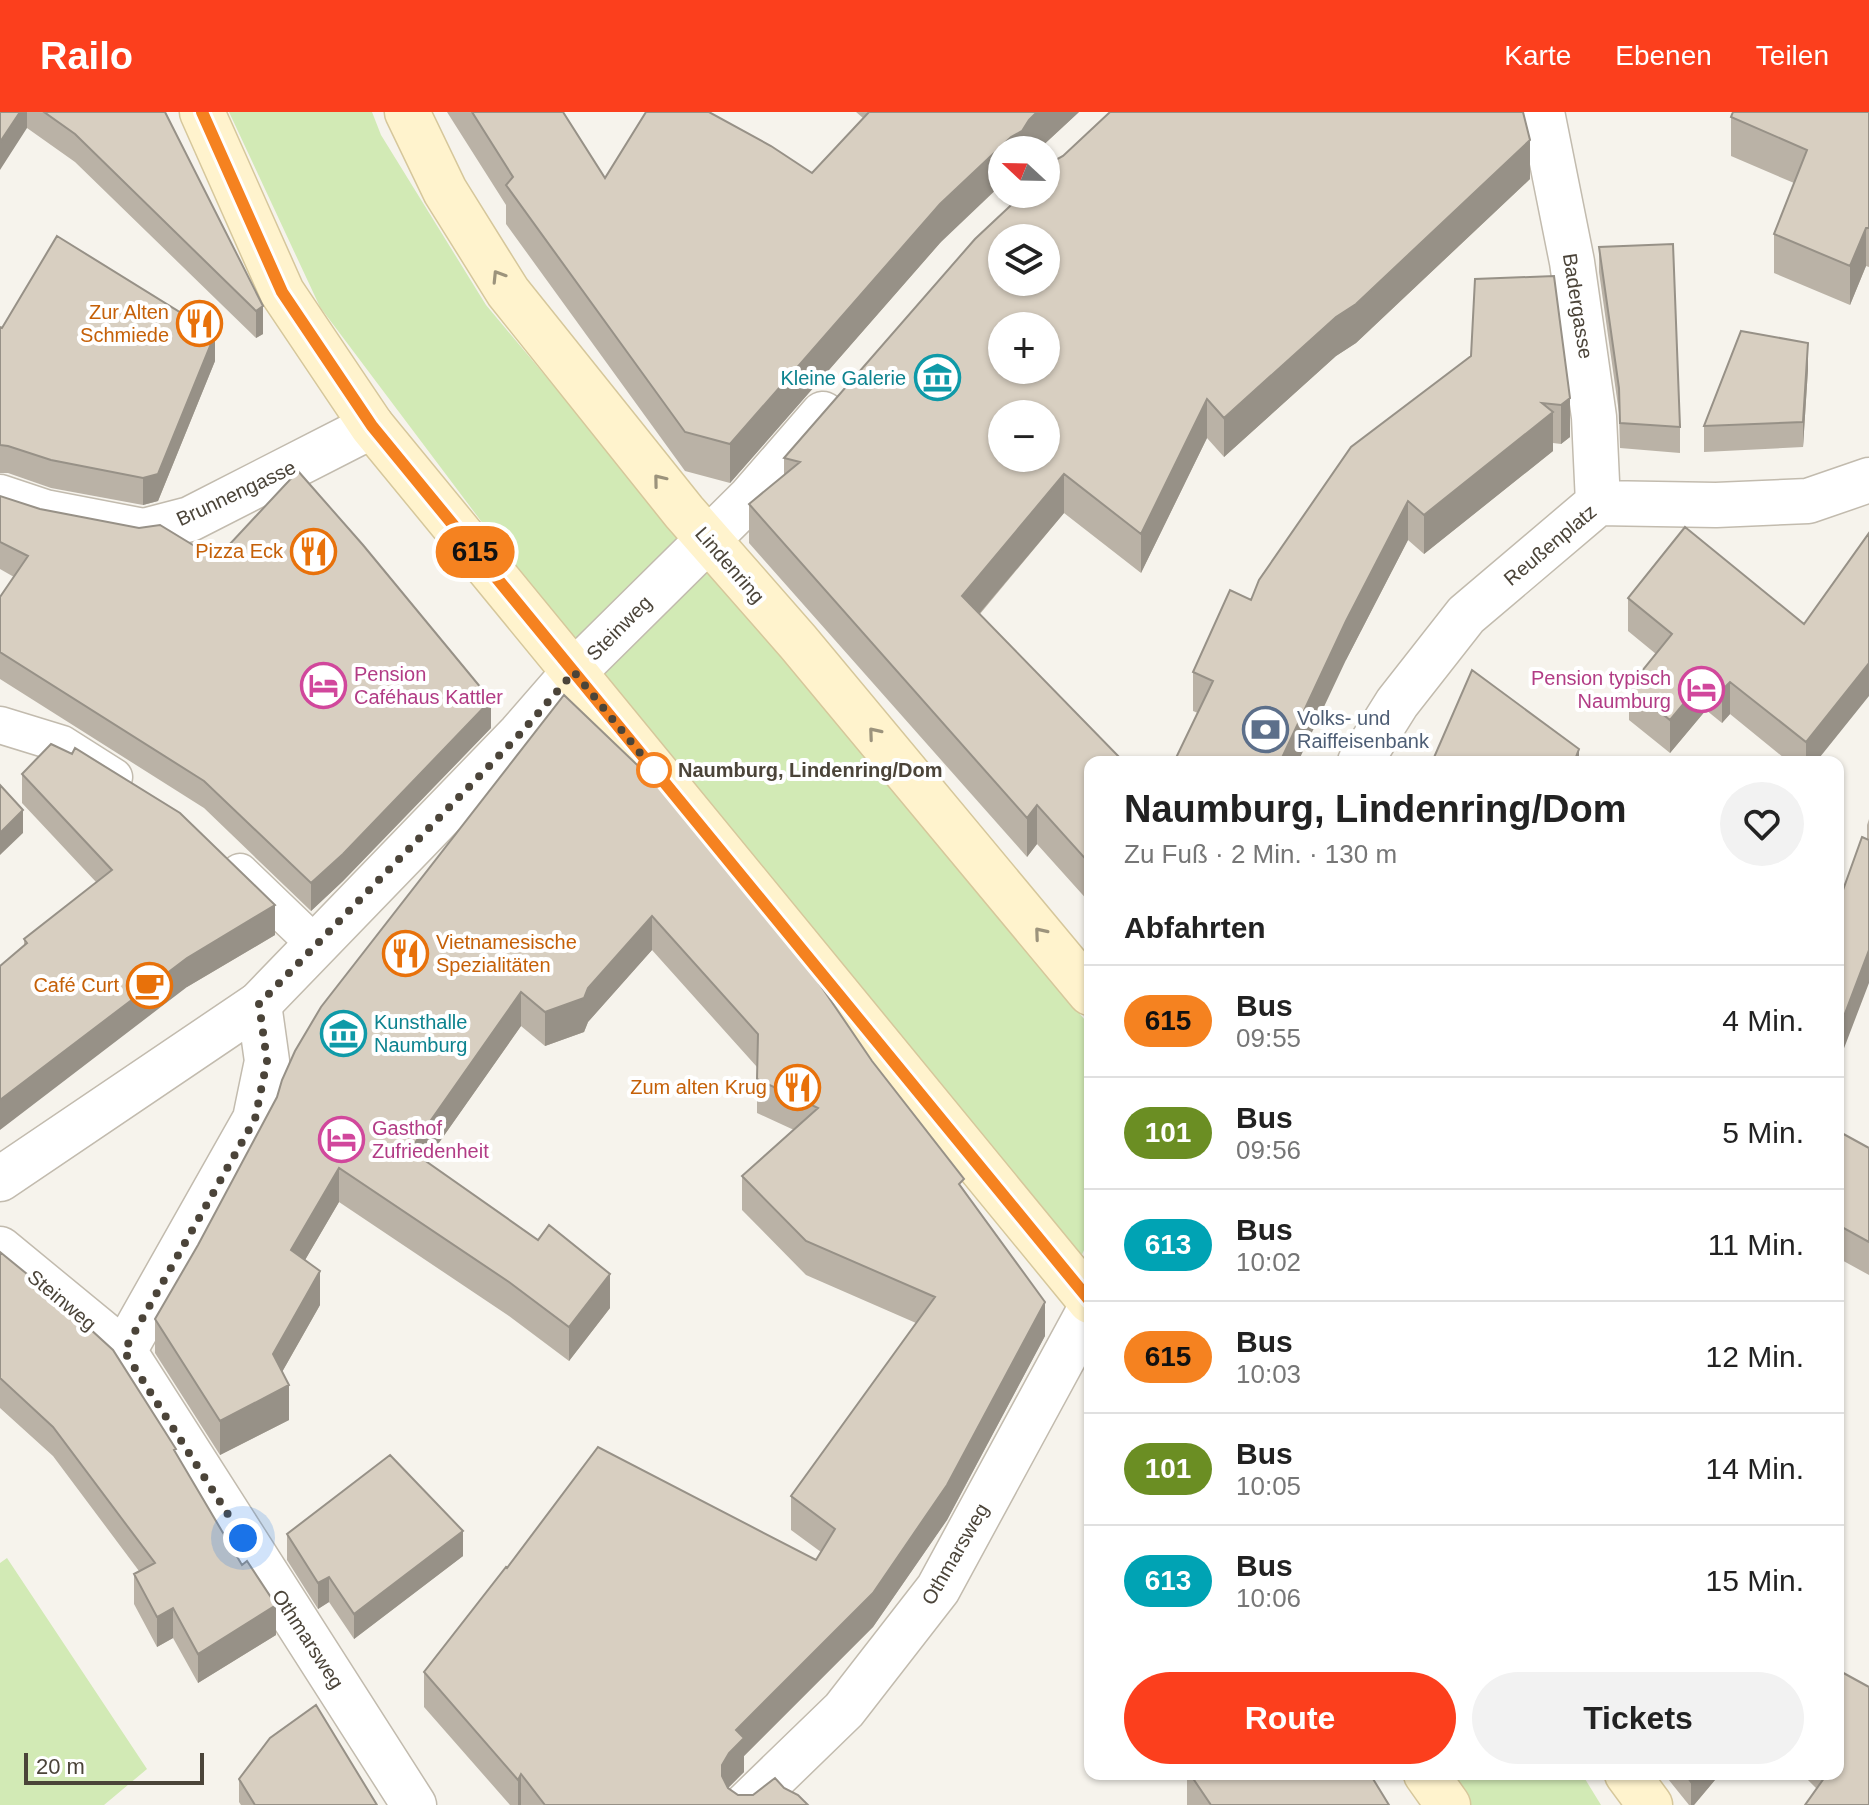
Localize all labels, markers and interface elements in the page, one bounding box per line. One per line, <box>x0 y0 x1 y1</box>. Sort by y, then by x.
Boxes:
text: Railo <box>40 35 133 77</box>
text: Karte <box>1504 40 1571 71</box>
text: Ebenen <box>1615 40 1712 71</box>
text: Teilen <box>1756 40 1829 71</box>
north arrow <box>988 136 1060 208</box>
map controls <box>988 136 1060 472</box>
button: layers <box>988 224 1060 296</box>
street label: Badergasse <box>1559 252 1597 360</box>
one-way arrow <box>493 270 508 285</box>
restaurant icon: Zur Alten Schmiede <box>176 300 224 348</box>
place label: Zur Alten Schmiede <box>80 301 169 346</box>
button: + <box>988 312 1060 384</box>
museum icon: Kleine Galerie <box>913 354 961 402</box>
place label: Kleine Galerie <box>780 367 906 389</box>
button: − <box>988 400 1060 472</box>
street label: Brunnengasse <box>173 456 299 530</box>
one-way arrow <box>654 474 668 489</box>
street label: Reußenplatz <box>1499 500 1601 590</box>
street label: Lindenring <box>691 523 769 607</box>
line badge: 615 <box>429 526 521 578</box>
restaurant icon: Pizza Eck <box>290 527 338 575</box>
text: 615 <box>452 536 498 567</box>
place label: Pizza Eck <box>195 540 284 562</box>
street label: Steinweg <box>582 591 656 665</box>
hotel icon: Pension Caféhaus Kattler <box>299 661 347 709</box>
place label: Pension Caféhaus Kattler <box>354 663 503 708</box>
hotel icon: Pension typisch Naumburg <box>1678 665 1726 713</box>
place label: Pension typisch Naumburg <box>1531 667 1671 712</box>
bank icon: Volks- und Raiffeisenbank <box>1242 706 1290 754</box>
place label: Volks- und Raiffeisenbank <box>1297 707 1430 752</box>
one-way arrow <box>869 728 883 743</box>
marker: Naumburg, Lindenring/Dom <box>637 753 671 787</box>
place label: Naumburg, Lindenring/Dom <box>678 759 942 781</box>
button: heart <box>1720 782 1804 866</box>
text: Naumburg, Lindenring/Dom <box>1124 788 1626 830</box>
text: Zu Fuß · 2 Min. · 130 m <box>1124 839 1397 869</box>
text: Abfahrten <box>1124 911 1266 944</box>
one-way arrow <box>1035 928 1050 942</box>
restaurant icon: Vietnamesische Spezialitäten <box>381 930 429 978</box>
place label: Vietnamesische Spezialitäten <box>436 931 577 976</box>
cafe icon: Café Curt <box>126 961 174 1009</box>
place label: Café Curt <box>33 974 119 996</box>
text: Bus <box>1236 989 1293 1022</box>
text: 4 Min. <box>1722 1004 1804 1037</box>
text: 615 <box>1145 1005 1191 1036</box>
museum icon: Kunsthalle Naumburg <box>319 1009 367 1057</box>
place label: Kunsthalle Naumburg <box>374 1011 467 1056</box>
text: 09:55 <box>1236 1023 1301 1053</box>
restaurant icon: Zum alten Krug <box>774 1063 822 1111</box>
place label: Zum alten Krug <box>630 1076 767 1098</box>
text: Bus <box>1236 1101 1293 1134</box>
hotel icon: Gasthof Zufriedenheit <box>317 1115 365 1163</box>
text: 5 Min. <box>1722 1116 1804 1149</box>
place label: Gasthof Zufriedenheit <box>372 1117 489 1162</box>
text: 101 <box>1145 1117 1191 1148</box>
text: 09:56 <box>1236 1135 1301 1165</box>
text: Bus <box>1236 1213 1293 1246</box>
text: 11 Min. <box>1708 1228 1804 1261</box>
text: 613 <box>1145 1229 1191 1260</box>
text: 10:02 <box>1236 1247 1301 1277</box>
street label: Steinweg <box>23 1265 101 1335</box>
text: Bus <box>1236 1325 1293 1358</box>
text: 12 Min. <box>1706 1340 1804 1373</box>
text: 615 <box>1145 1341 1191 1372</box>
text: 10:03 <box>1236 1359 1301 1389</box>
text: Bus <box>1236 1437 1293 1470</box>
text: 14 Min. <box>1706 1452 1804 1485</box>
text: 101 <box>1145 1453 1191 1484</box>
text: 10:05 <box>1236 1471 1301 1501</box>
street label: Othmarsweg <box>917 1499 993 1609</box>
your location <box>223 1518 263 1558</box>
text: Bus <box>1236 1549 1293 1582</box>
text: 15 Min. <box>1706 1564 1804 1597</box>
text: 613 <box>1145 1565 1191 1596</box>
text: 10:06 <box>1236 1583 1301 1613</box>
street label: Othmarsweg <box>268 1585 348 1693</box>
button: Route <box>1124 1672 1456 1764</box>
button: Tickets <box>1472 1672 1804 1764</box>
scale bar <box>24 1749 204 1785</box>
text: 20 m <box>36 1754 85 1779</box>

